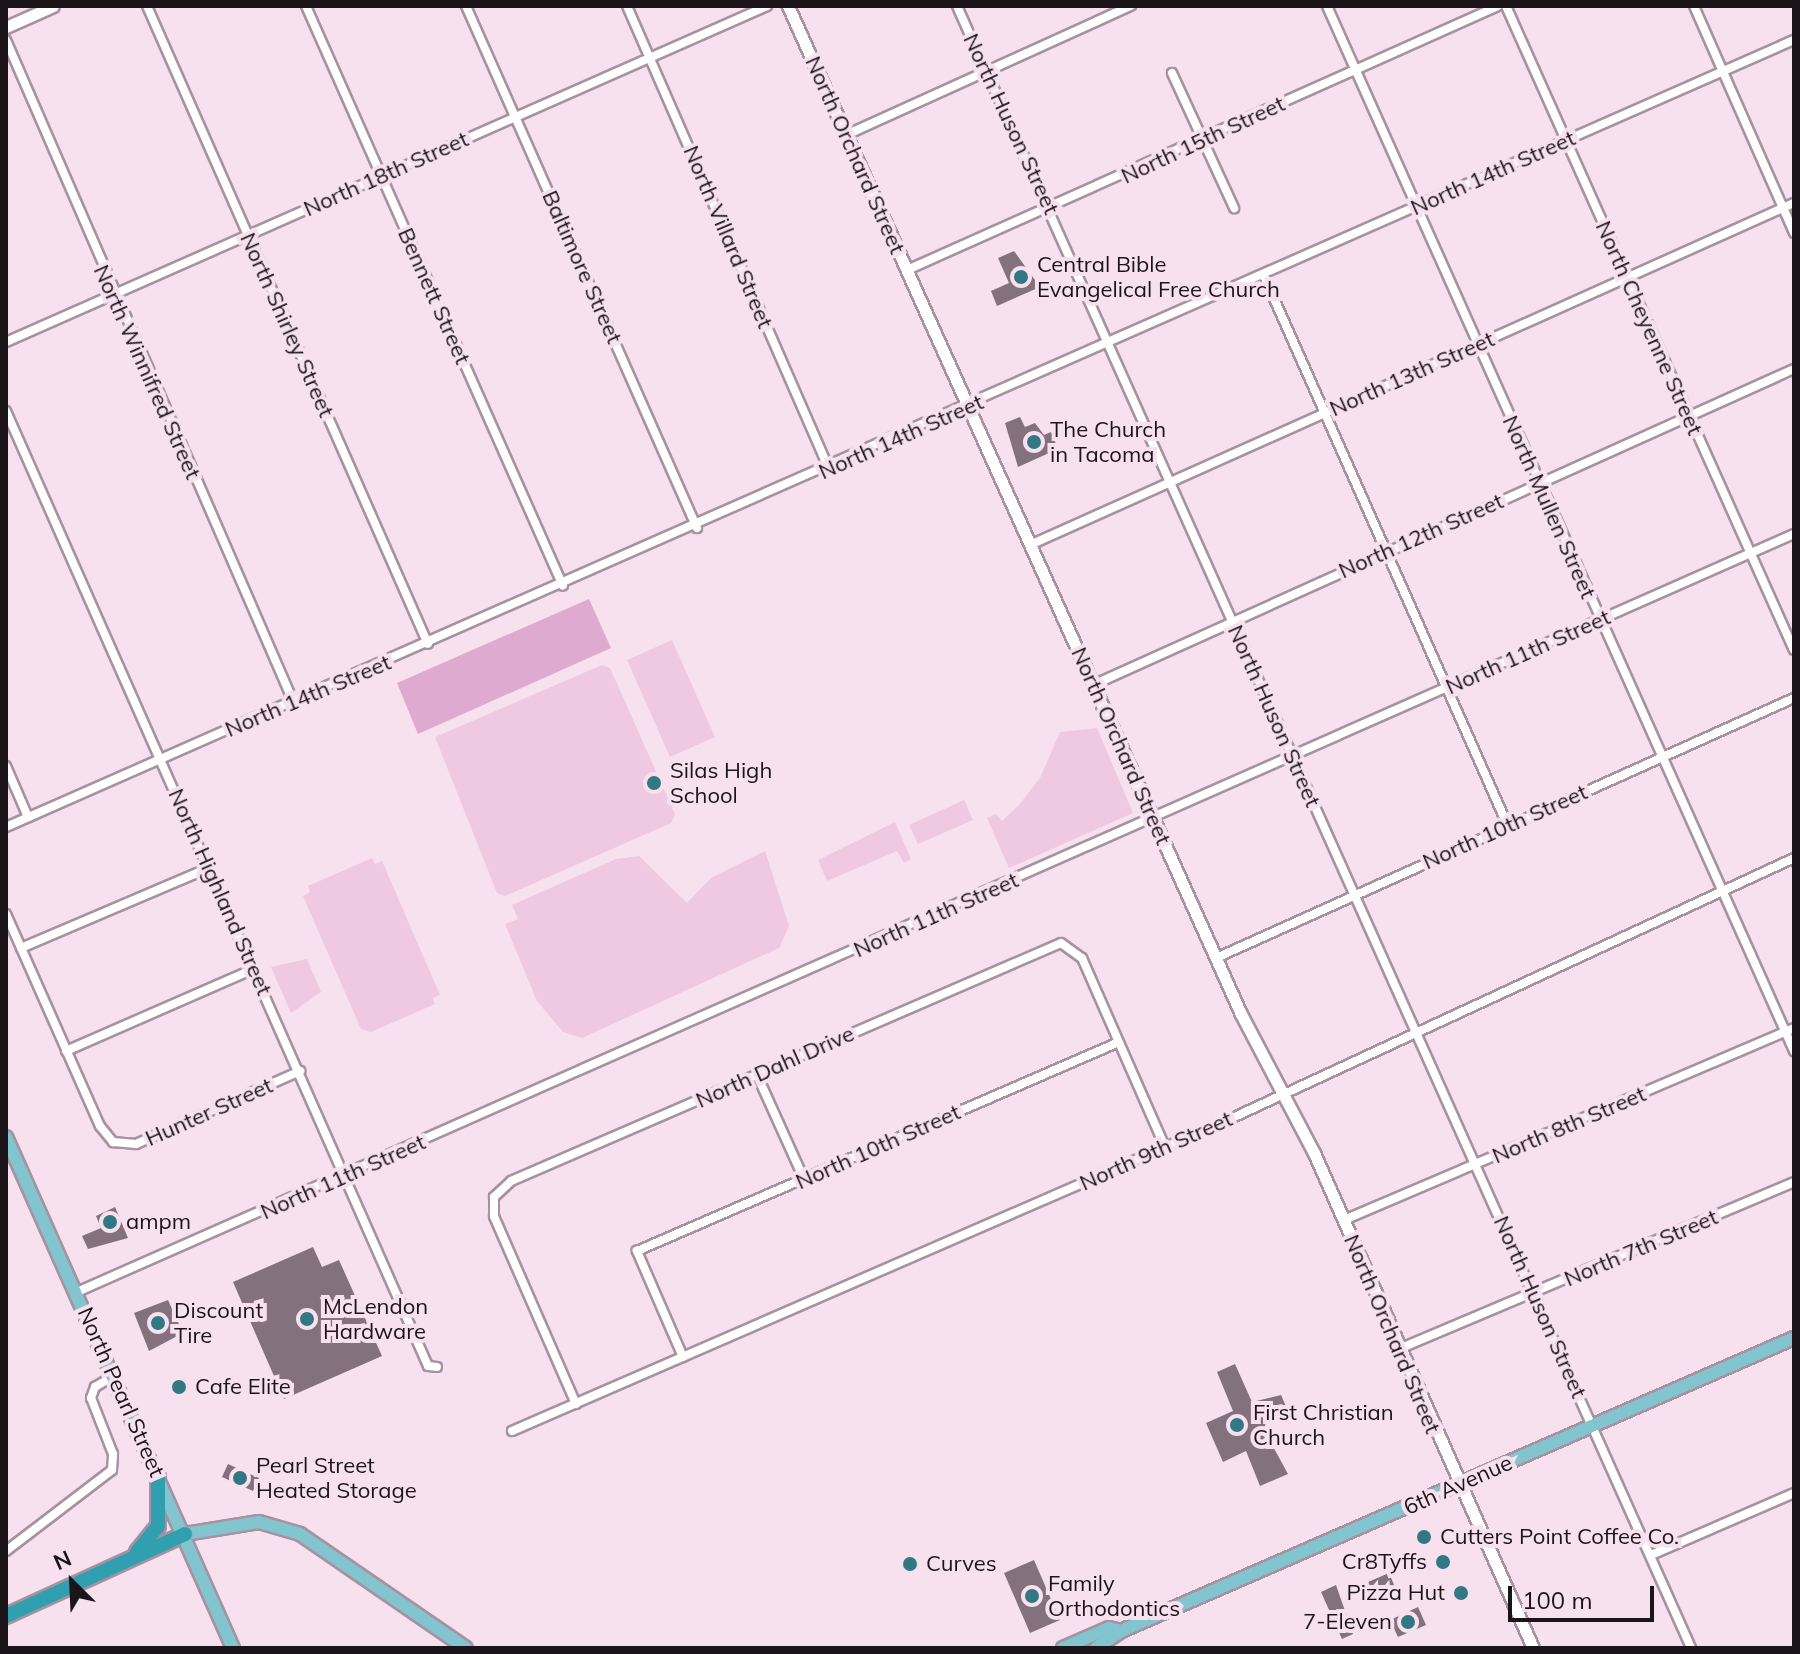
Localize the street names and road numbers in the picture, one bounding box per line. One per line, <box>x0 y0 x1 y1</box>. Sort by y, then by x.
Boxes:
street label: North Huson Street <box>958 29 1064 219</box>
street label: North Orchard Street <box>800 52 910 258</box>
street label: North 15th Street <box>1117 91 1289 189</box>
street label: North 14th Street <box>1407 125 1579 221</box>
street label: North 18th Street <box>300 126 472 222</box>
street label: North Villard Street <box>678 142 778 332</box>
street label: Baltimore Street <box>536 186 628 348</box>
street label: North Cheyenne Street <box>1590 217 1708 439</box>
street label: Bennett Street <box>392 224 476 368</box>
street label: North Shirley Street <box>234 229 340 421</box>
street label: North Winnifred Street <box>88 261 206 483</box>
street label: North 13th Street <box>1326 326 1498 422</box>
street label: North 14th Street <box>815 389 987 485</box>
street label: North Mullen Street <box>1497 411 1601 603</box>
street label: North 12th Street <box>1335 488 1507 584</box>
street label: North 11th Street <box>1442 604 1614 700</box>
street label: North Huson Street <box>1222 621 1326 811</box>
street label: North Orchard Street <box>1066 643 1176 849</box>
street label: North 14th Street <box>221 649 395 743</box>
street label: North 10th Street <box>1419 779 1591 875</box>
street label: North Highland Street <box>163 785 277 999</box>
street label: North 11th Street <box>850 867 1022 963</box>
street label: North Dahl Drive <box>692 1020 858 1114</box>
street label: Hunter Street <box>141 1072 277 1152</box>
street label: North 8th Street <box>1488 1081 1650 1169</box>
street label: North 10th Street <box>792 1099 964 1195</box>
street label: North 9th Street <box>1076 1106 1236 1196</box>
street label: North 11th Street <box>257 1129 429 1225</box>
street label: North 7th Street <box>1560 1204 1722 1292</box>
street label: North Huson Street <box>1488 1212 1592 1402</box>
street label: North Orchard Street <box>1338 1231 1446 1437</box>
street label: North Pearl Street <box>72 1303 170 1481</box>
street label: 6th Avenue <box>1400 1449 1516 1521</box>

